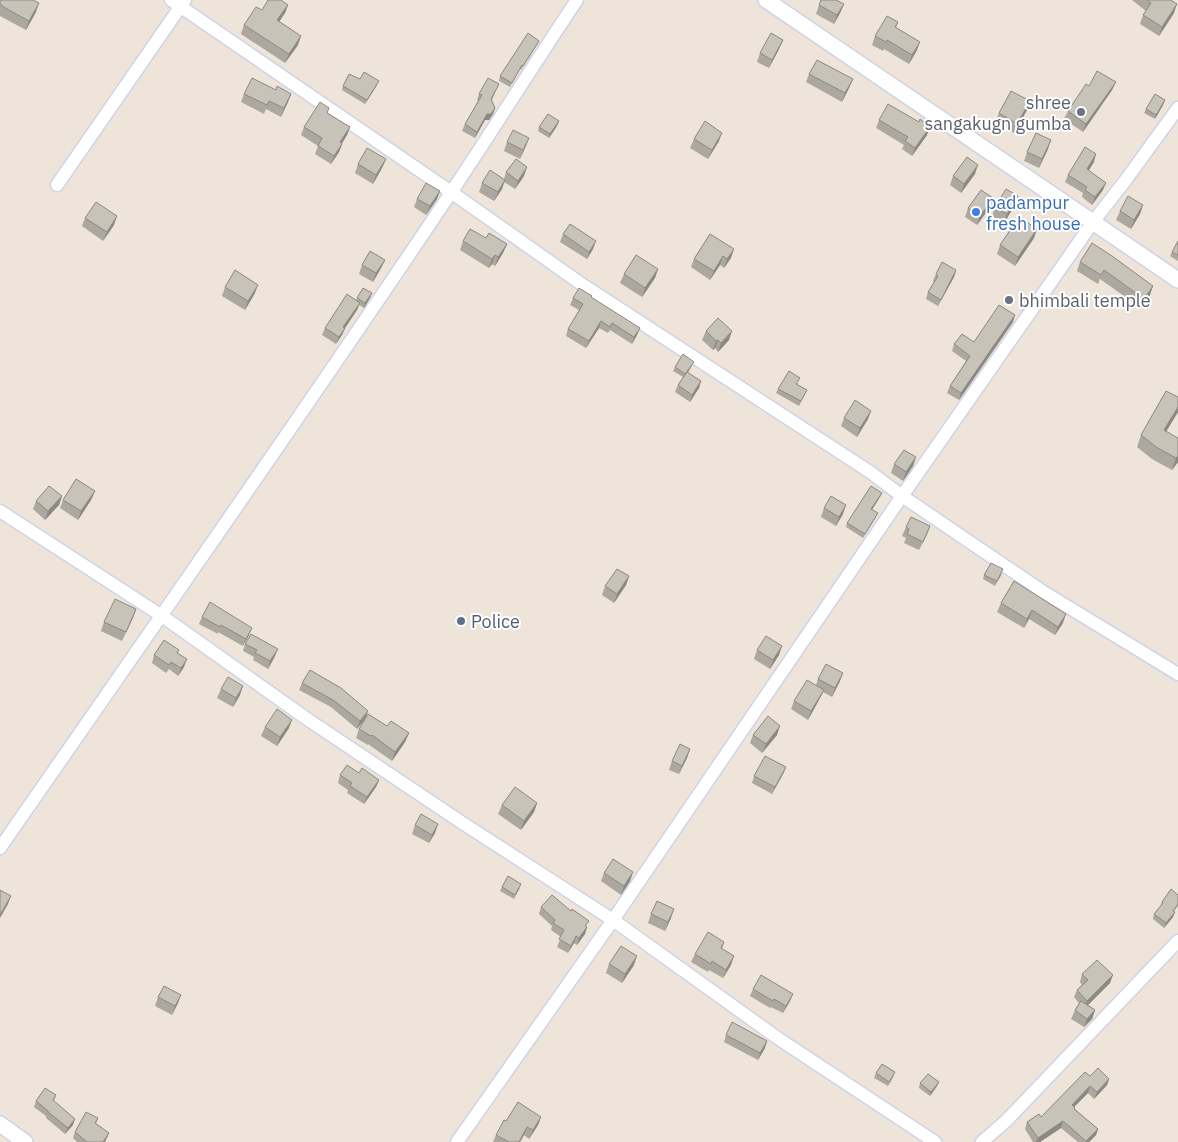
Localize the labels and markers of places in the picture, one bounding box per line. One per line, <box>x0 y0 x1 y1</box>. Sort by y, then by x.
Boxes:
place label: shree sangakugn gumba <box>924 91 1071 135</box>
marker: shree sangakugn gumba <box>1075 106 1087 118</box>
place label: padampur fresh house <box>986 191 1081 235</box>
marker: padampur fresh house <box>970 206 982 218</box>
place label: bhimbali temple <box>1019 289 1151 312</box>
marker: bhimbali temple <box>1003 294 1015 306</box>
place label: Police <box>471 610 520 633</box>
marker: Police <box>455 615 467 627</box>

